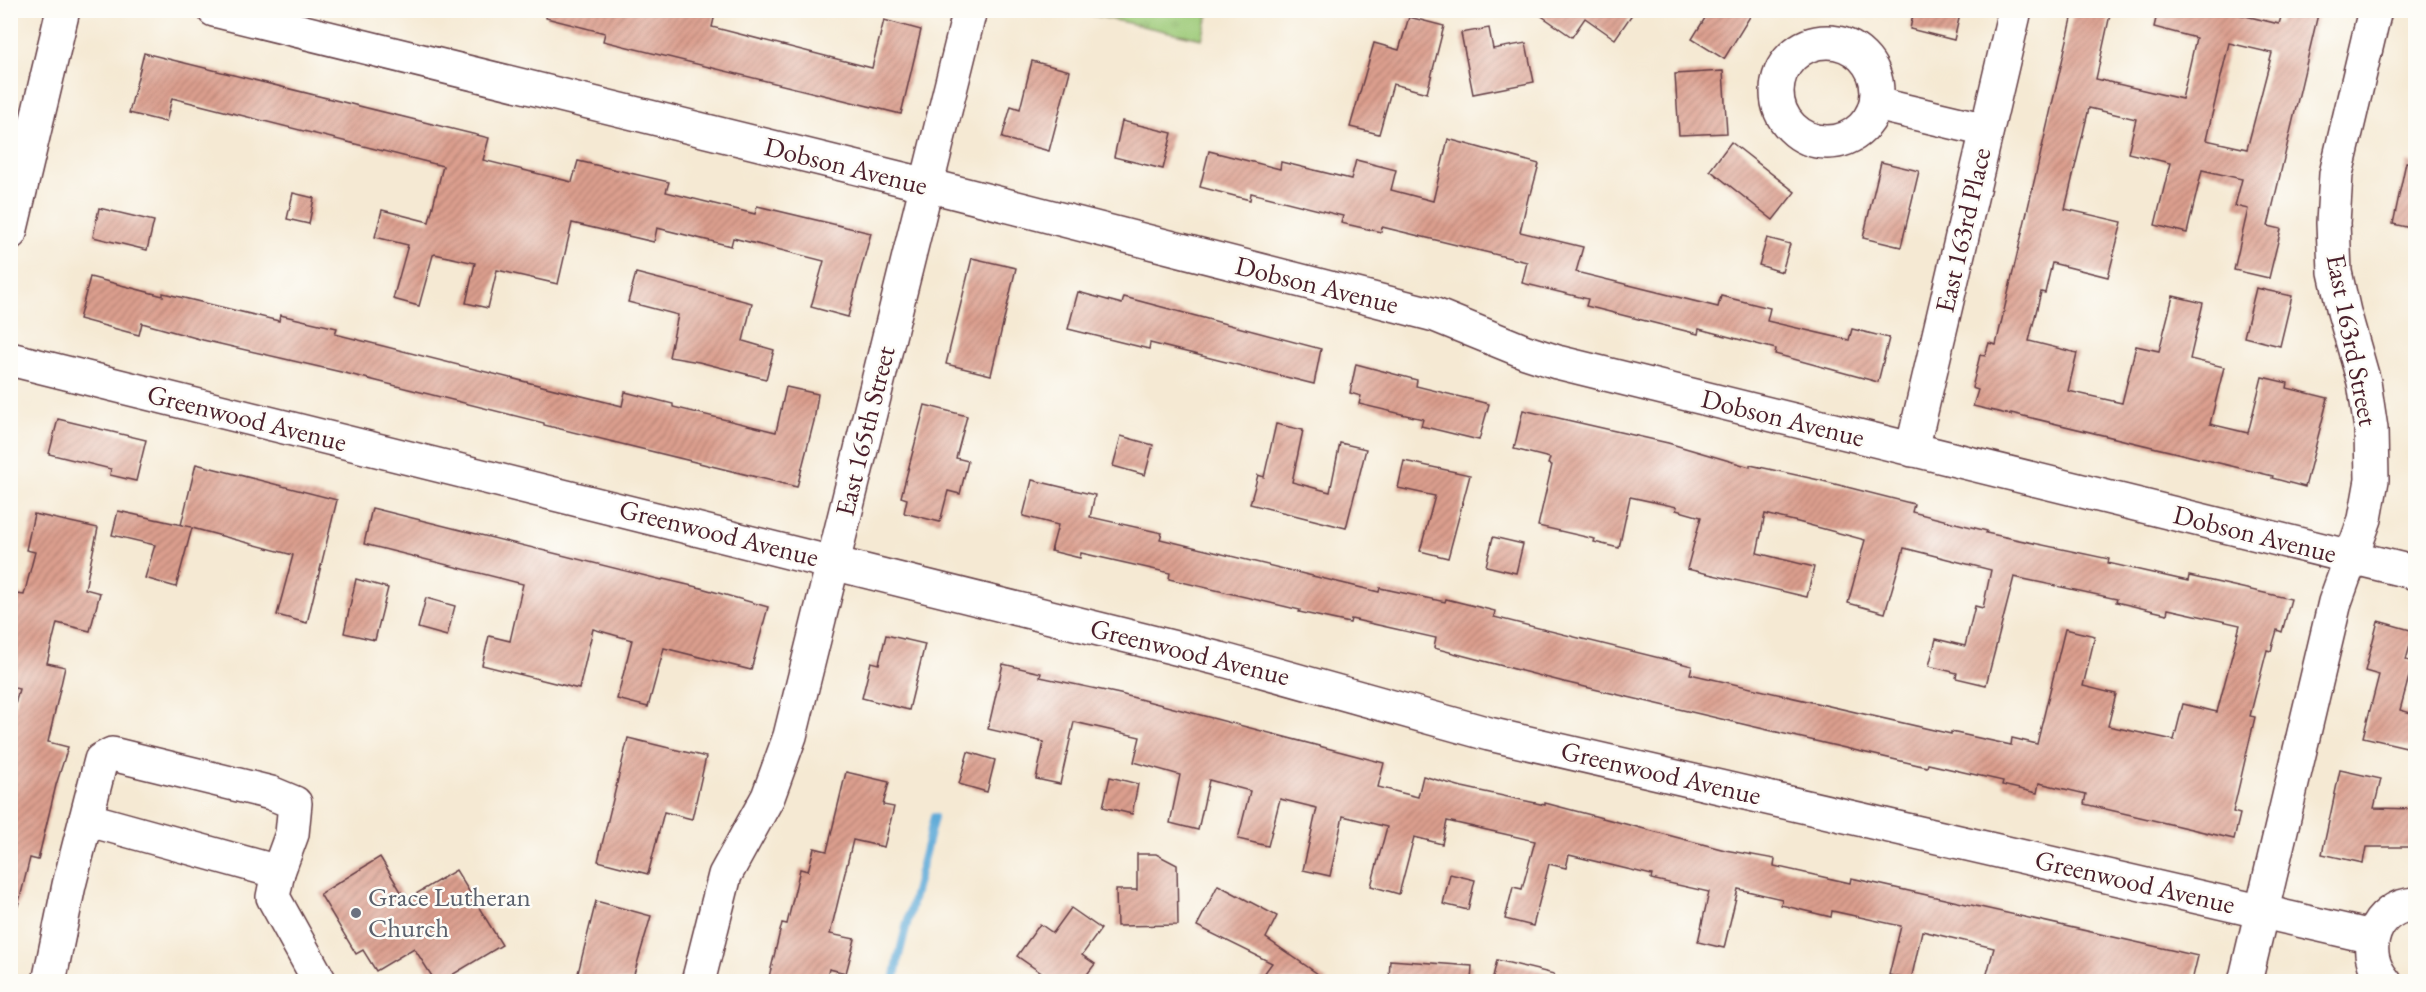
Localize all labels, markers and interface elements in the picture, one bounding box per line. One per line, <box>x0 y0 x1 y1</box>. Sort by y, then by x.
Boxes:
street label: Dobson Avenue <box>761 128 931 203</box>
street label: East 163rd Place <box>1927 144 1998 316</box>
street label: Dobson Avenue <box>1232 247 1402 322</box>
street label: East 163rd Street <box>2319 251 2386 429</box>
street label: East 165th Street <box>826 342 903 519</box>
street label: Greenwood Avenue <box>144 376 350 459</box>
street label: Dobson Avenue <box>1698 380 1868 455</box>
street label: Greenwood Avenue <box>616 491 822 574</box>
street label: Dobson Avenue <box>2170 496 2340 571</box>
street label: Greenwood Avenue <box>1087 610 1293 693</box>
street label: Greenwood Avenue <box>1558 732 1765 813</box>
street label: Greenwood Avenue <box>2032 841 2239 922</box>
place label: Grace Lutheran Church <box>368 879 531 945</box>
marker: Grace Lutheran Church <box>349 906 363 920</box>

